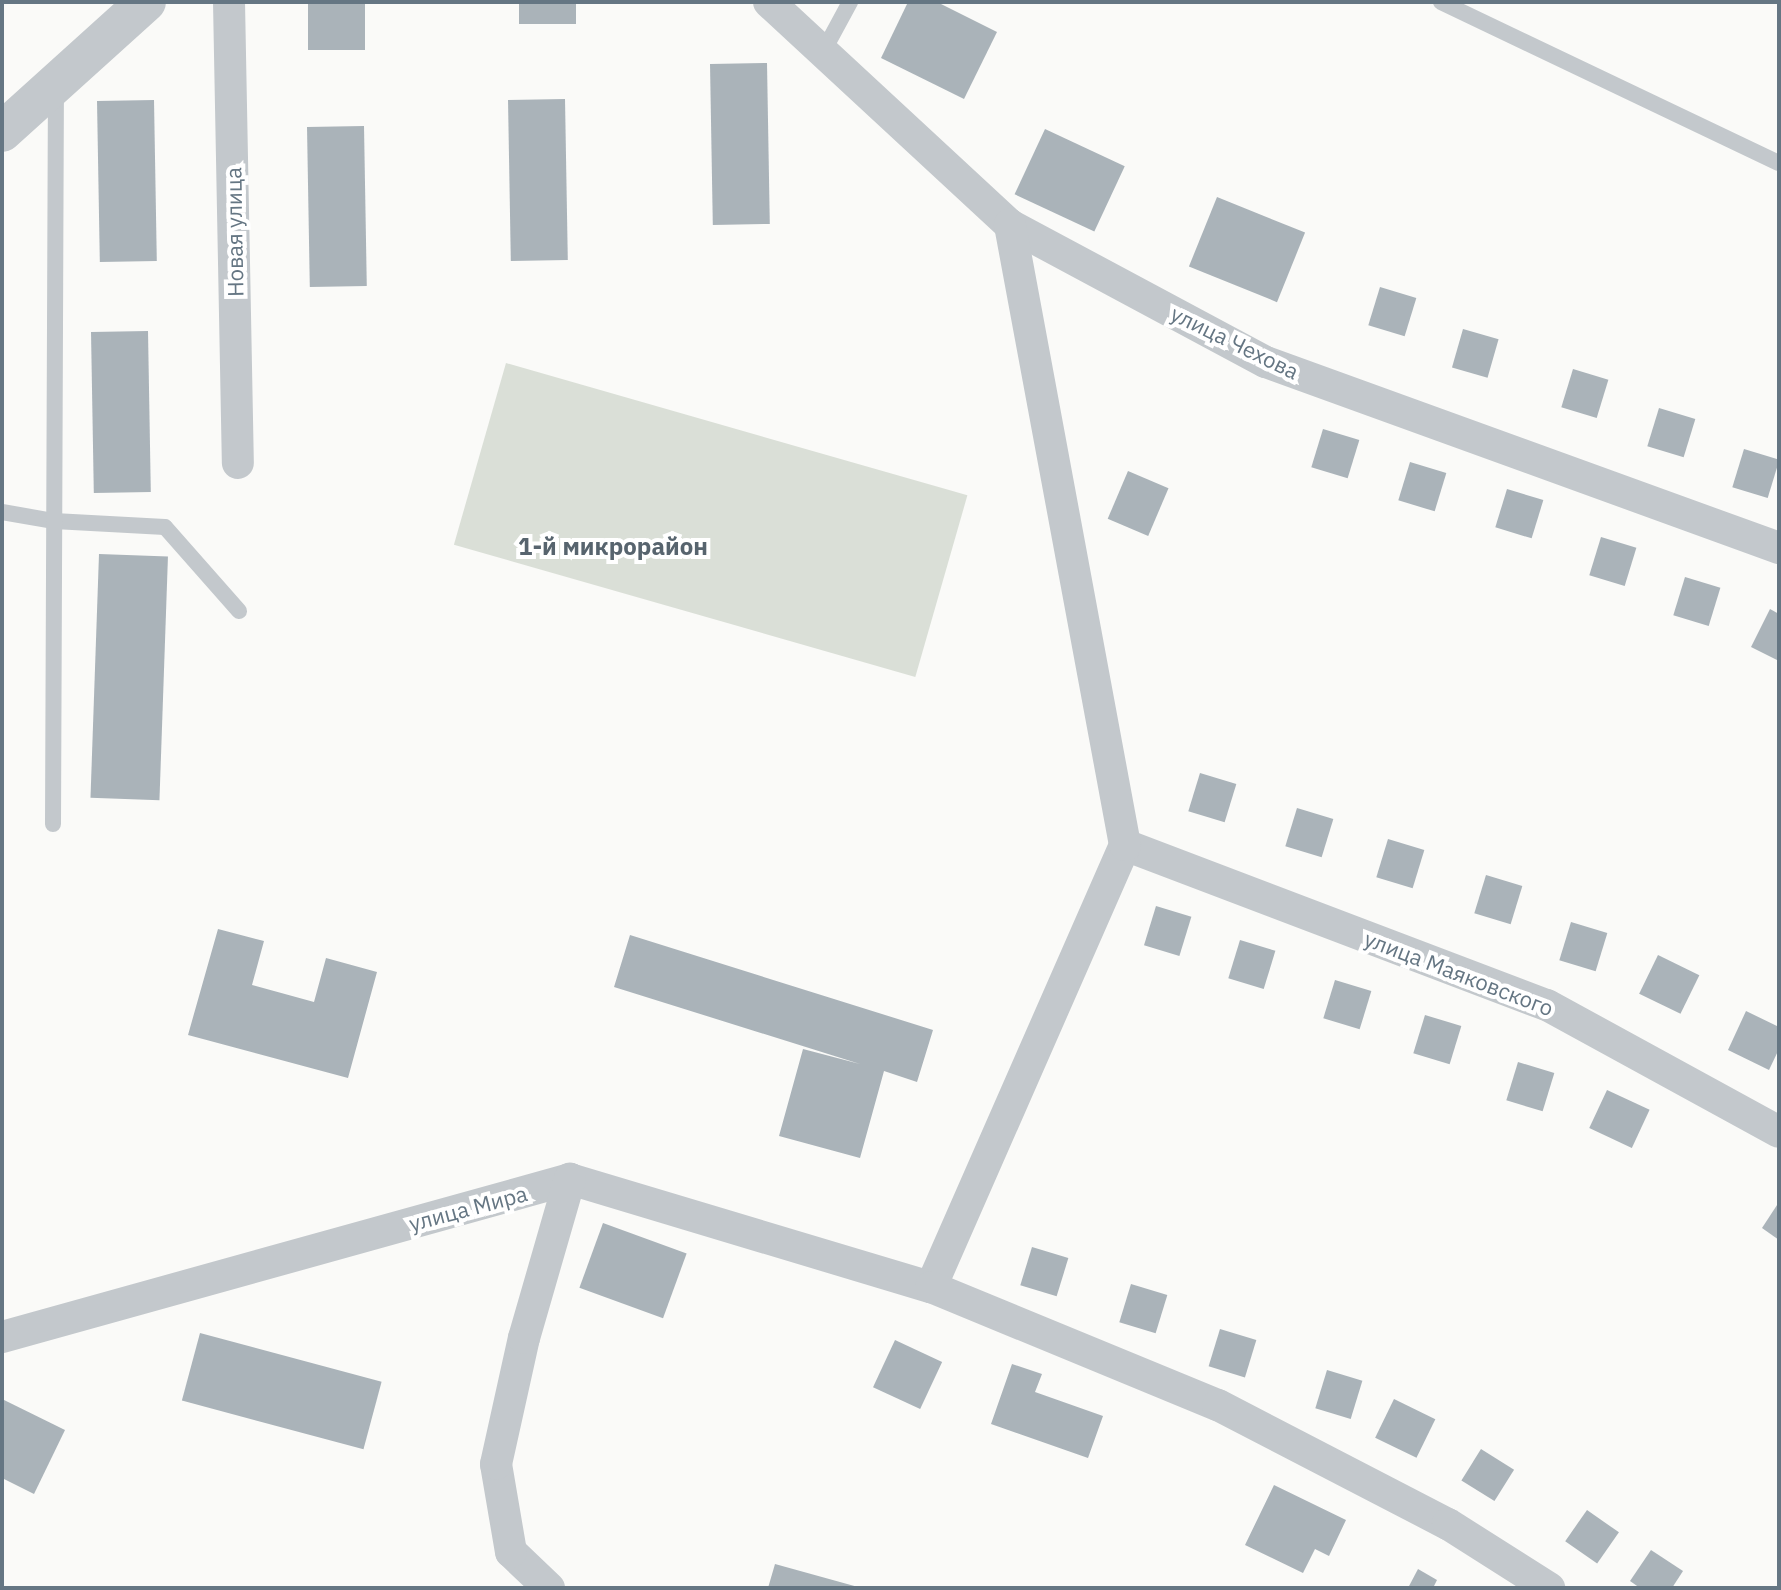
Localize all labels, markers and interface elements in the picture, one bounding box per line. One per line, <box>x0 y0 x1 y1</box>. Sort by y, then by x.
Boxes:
street label: Новая улица <box>220 167 248 297</box>
street label: улица Чехова <box>1167 300 1303 384</box>
district label: 1-й микрорайон <box>518 533 708 561</box>
street label: улица Маяковского <box>1361 925 1557 1021</box>
street label: улица Мира <box>406 1180 530 1236</box>

